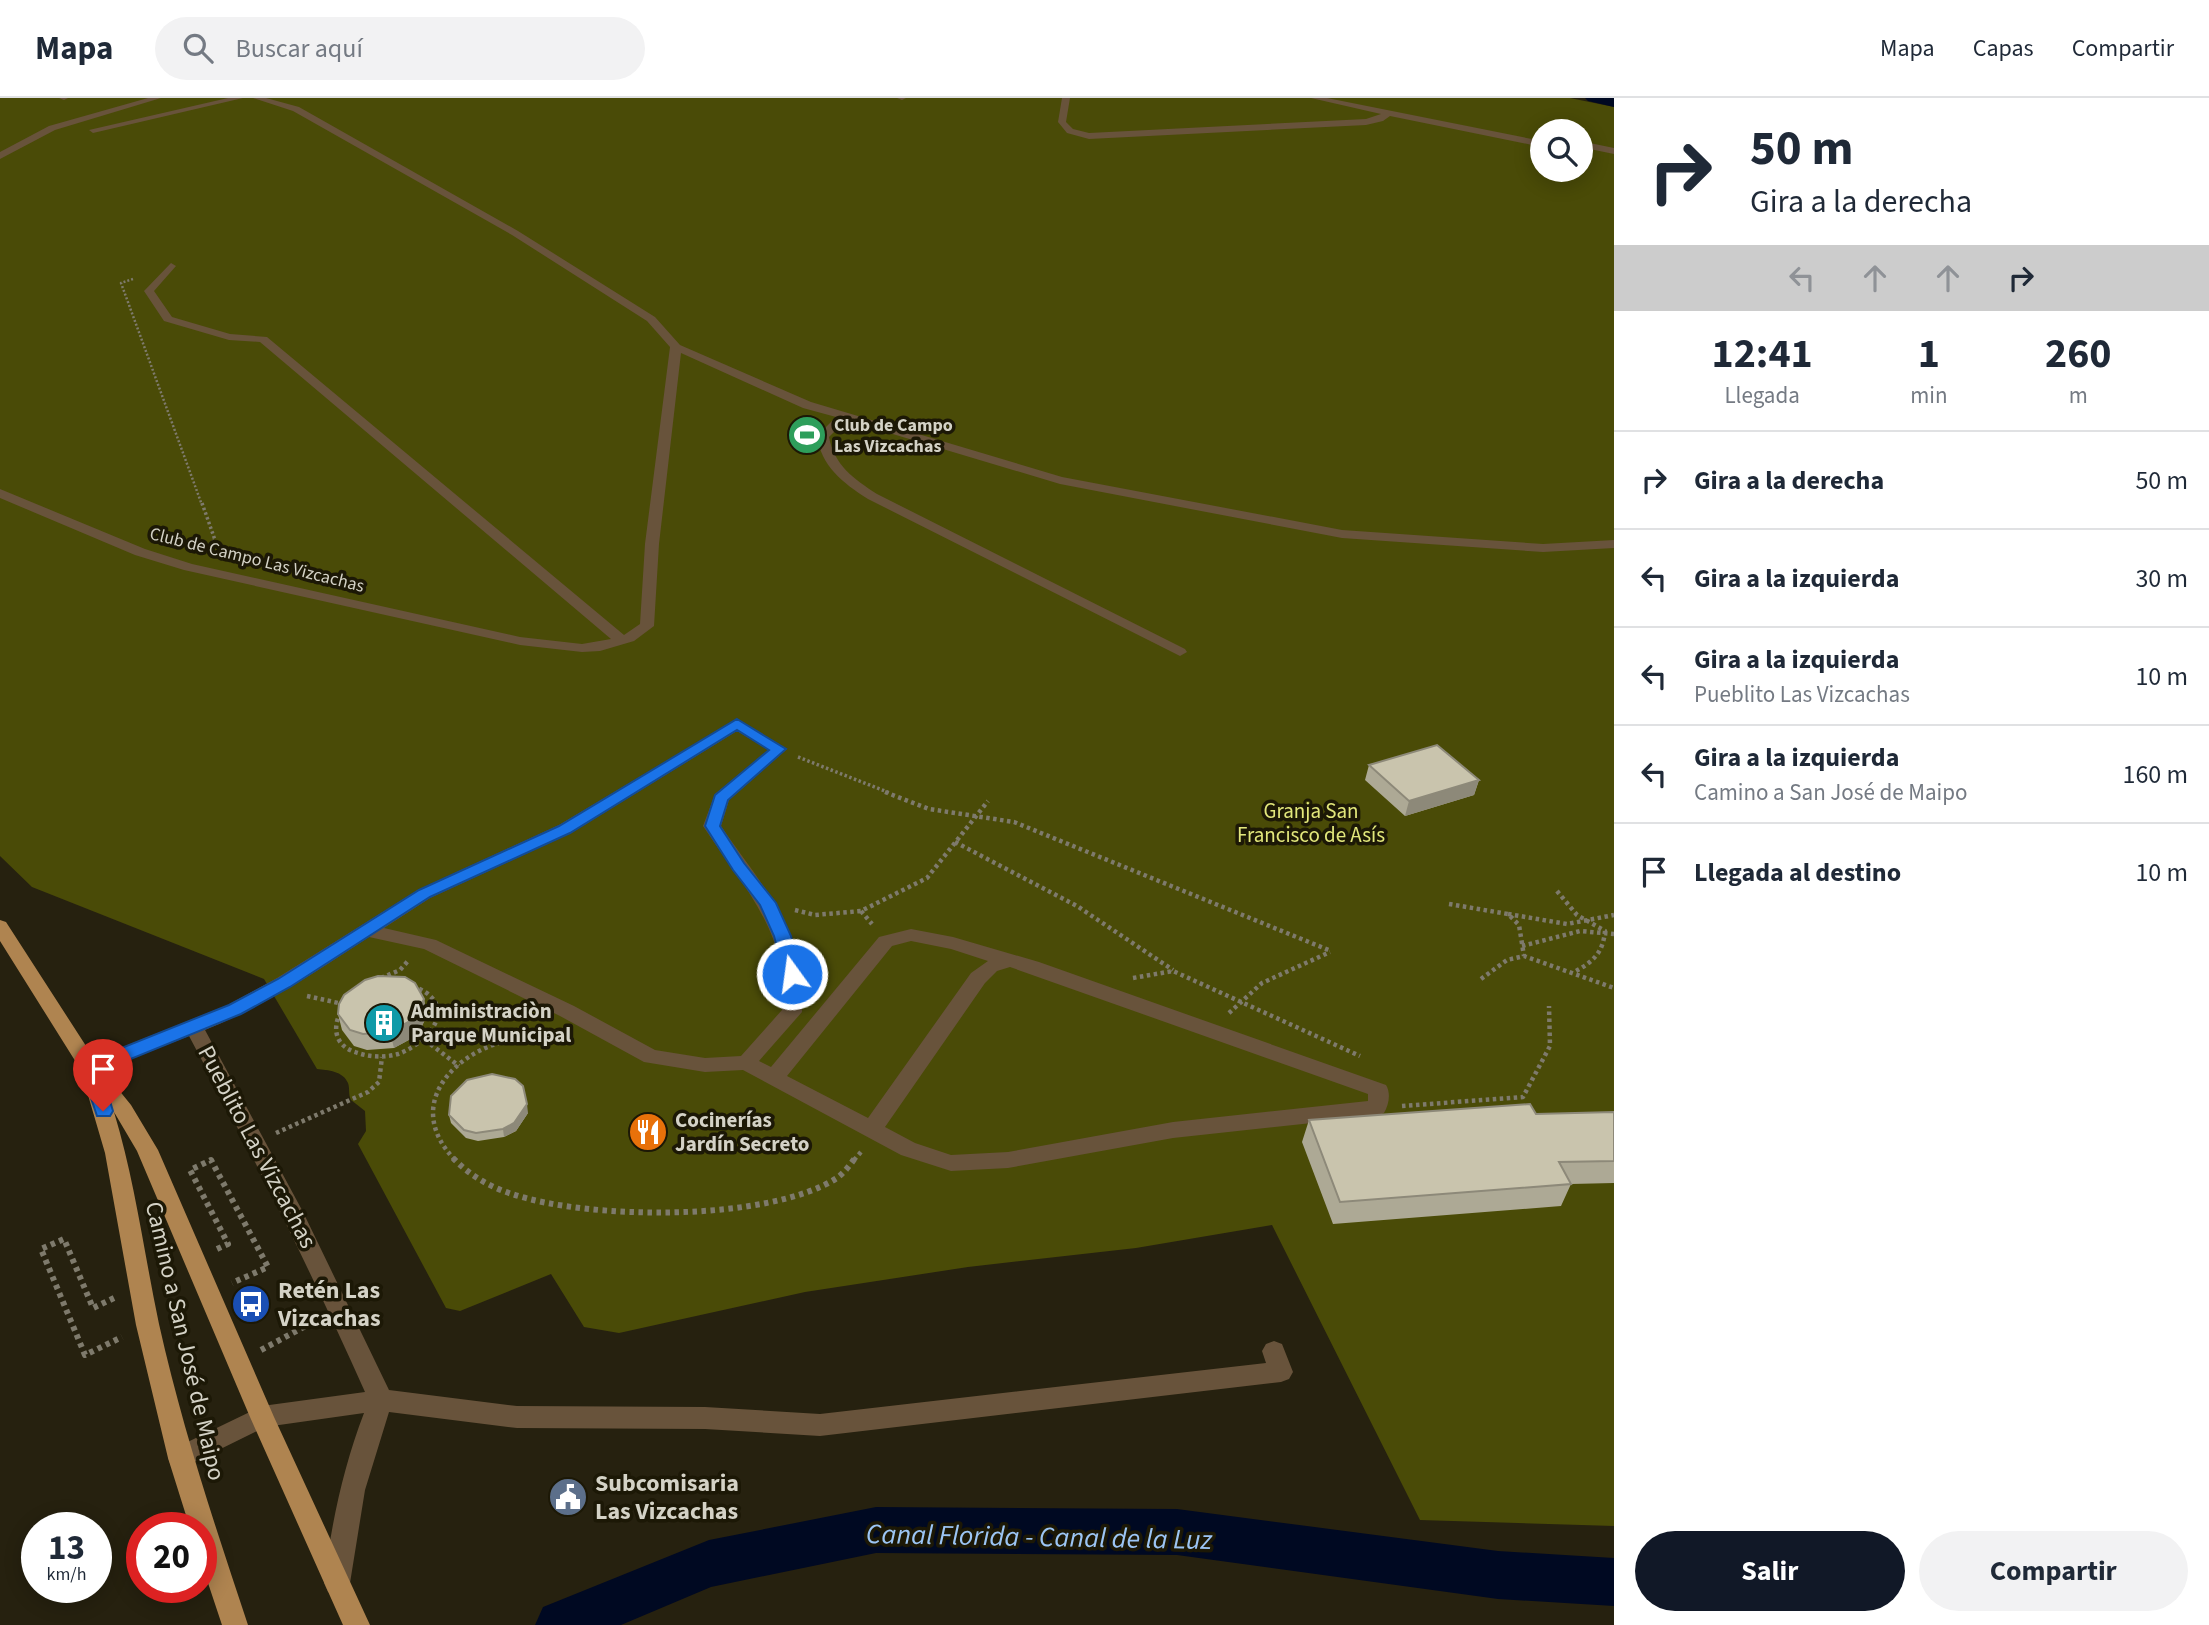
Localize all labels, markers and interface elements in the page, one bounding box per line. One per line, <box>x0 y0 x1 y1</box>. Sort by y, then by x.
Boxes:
search box <box>155 17 645 80</box>
text: Mapa <box>35 25 113 72</box>
icon: search <box>179 29 217 67</box>
text: Buscar aquí <box>235 30 363 67</box>
text: Mapa <box>1880 31 1935 66</box>
text: Capas <box>1973 31 2034 66</box>
text: Compartir <box>2072 31 2174 66</box>
text: 50 m <box>1750 114 1854 184</box>
map controls <box>1530 119 1593 182</box>
button: search <box>1530 119 1593 182</box>
icon: right <box>1635 126 1726 217</box>
text: Gira a la derecha <box>1750 179 1972 225</box>
icon: left <box>1783 259 1821 297</box>
icon: ahead <box>1856 259 1894 297</box>
icon: ahead <box>1929 259 1967 297</box>
icon: right <box>2002 259 2040 297</box>
text: 12:41 <box>1711 324 1813 384</box>
text: 1 <box>1918 324 1940 384</box>
text: 260 <box>2045 324 2112 384</box>
text: Llegada <box>1724 379 1800 412</box>
text: min <box>1910 379 1948 412</box>
text: m <box>2069 379 2088 412</box>
place label: Club de Campo Las Vizcachas <box>834 413 953 459</box>
sports icon: Club de Campo Las Vizcachas <box>786 414 828 456</box>
icon: right <box>1635 461 1673 499</box>
text: Gira a la derecha <box>1694 462 1884 499</box>
text: 50 m <box>2135 462 2188 499</box>
street label: Club de Campo Las Vizcachas <box>147 521 367 599</box>
icon: left <box>1635 559 1673 597</box>
text: Gira a la izquierda <box>1694 560 1899 597</box>
text: 30 m <box>2135 560 2188 597</box>
text: Gira a la izquierda <box>1694 641 1899 678</box>
icon: left <box>1635 657 1673 695</box>
text: 10 m <box>2135 658 2188 695</box>
text: Pueblito Las Vizcachas <box>1694 678 1910 711</box>
text: Gira a la izquierda <box>1694 739 1899 776</box>
icon: left <box>1635 755 1673 793</box>
text: 160 m <box>2122 756 2188 793</box>
text: Camino a San José de Maipo <box>1694 776 1967 809</box>
park label: Granja San Francisco de Asís <box>1237 796 1385 850</box>
icon: arrive <box>1635 853 1673 891</box>
text: Llegada al destino <box>1694 854 1901 891</box>
text: 10 m <box>2135 854 2188 891</box>
position arrow <box>755 937 829 1011</box>
place label: Administraciòn Parque Municipal <box>410 996 571 1050</box>
building icon: Administraciòn Parque Municipal <box>363 1002 405 1044</box>
pin <box>73 1039 133 1111</box>
street label: Pueblito Las Vizcachas <box>189 1039 325 1255</box>
icon: arrive <box>84 1050 122 1088</box>
place label: Cocinerías Jardín Secreto <box>675 1105 809 1159</box>
restaurant icon: Cocinerías Jardín Secreto <box>627 1111 669 1153</box>
street label: Camino a San José de Maipo <box>136 1198 234 1484</box>
place label: Retén Las Vizcachas <box>277 1273 381 1336</box>
bus stop icon: Retén Las Vizcachas <box>230 1283 272 1325</box>
place label: Subcomisaria Las Vizcachas <box>595 1466 739 1529</box>
public building icon: Subcomisaria Las Vizcachas <box>547 1476 589 1518</box>
speed limit sign: 20 <box>126 1512 217 1603</box>
water label: Canal Florida - Canal de la Luz <box>866 1514 1214 1560</box>
text: 13 <box>48 1523 85 1573</box>
button: Salir <box>1635 1531 1905 1611</box>
button: Compartir <box>1919 1531 2188 1611</box>
text: km/h <box>47 1562 86 1587</box>

